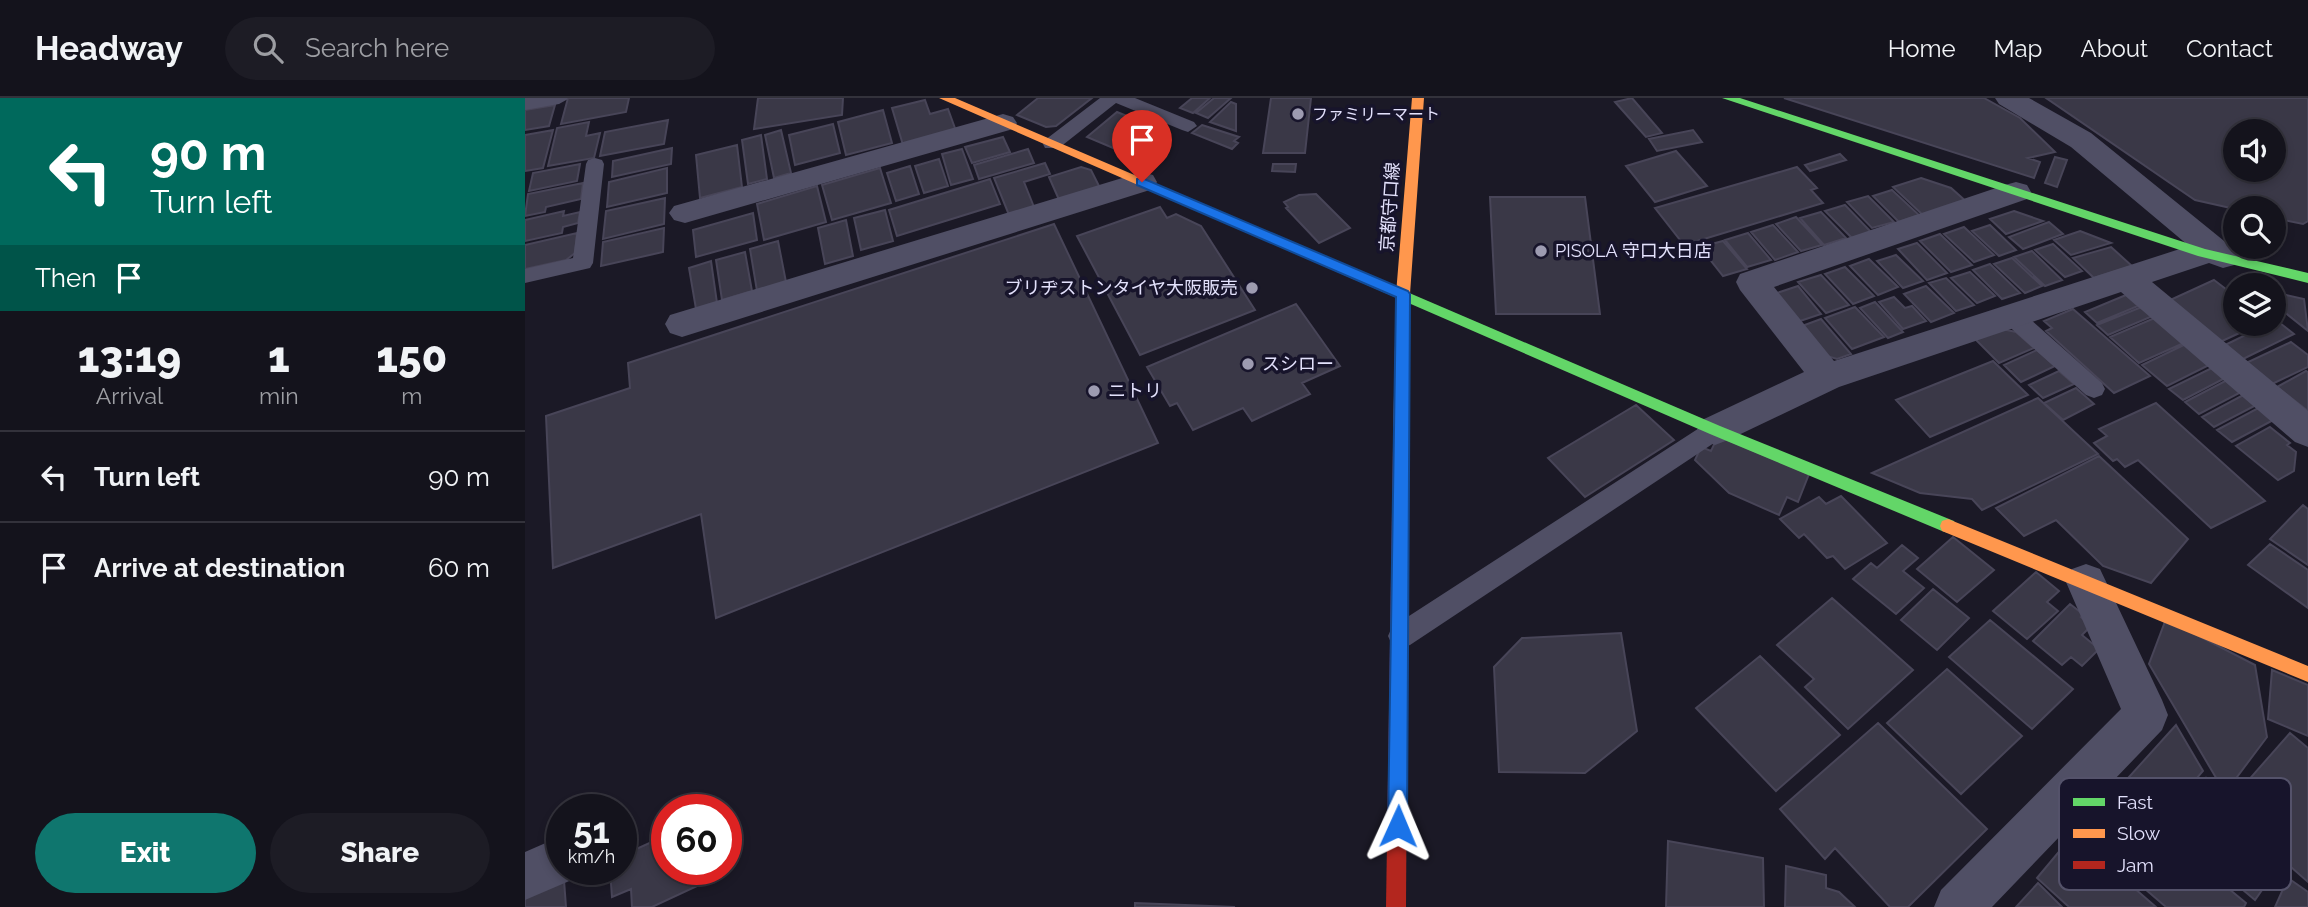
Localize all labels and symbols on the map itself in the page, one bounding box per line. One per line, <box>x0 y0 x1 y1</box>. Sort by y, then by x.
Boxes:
place label: ファミリーマート <box>1312 105 1440 124</box>
marker: ファミリーマート <box>1290 106 1306 122</box>
pin <box>1112 110 1172 182</box>
street label: 京都守口線 <box>1376 161 1403 253</box>
place label: PISOLA 守口大日店 <box>1555 240 1712 261</box>
marker: PISOLA 守口大日店 <box>1533 243 1549 259</box>
place label: ブリヂストンタイヤ大阪販売 <box>1005 277 1238 298</box>
marker: ブリヂストンタイヤ大阪販売 <box>1244 280 1260 296</box>
place label: スシロー <box>1262 353 1334 374</box>
marker: スシロー <box>1240 356 1256 372</box>
place label: ニトリ <box>1108 380 1162 401</box>
marker: ニトリ <box>1086 383 1102 399</box>
legend <box>2059 778 2291 890</box>
position arrow <box>1361 789 1435 863</box>
text: Fast <box>2117 791 2153 813</box>
speed limit sign: 60 <box>651 794 742 885</box>
text: Slow <box>2117 822 2161 844</box>
text: Jam <box>2117 854 2154 876</box>

